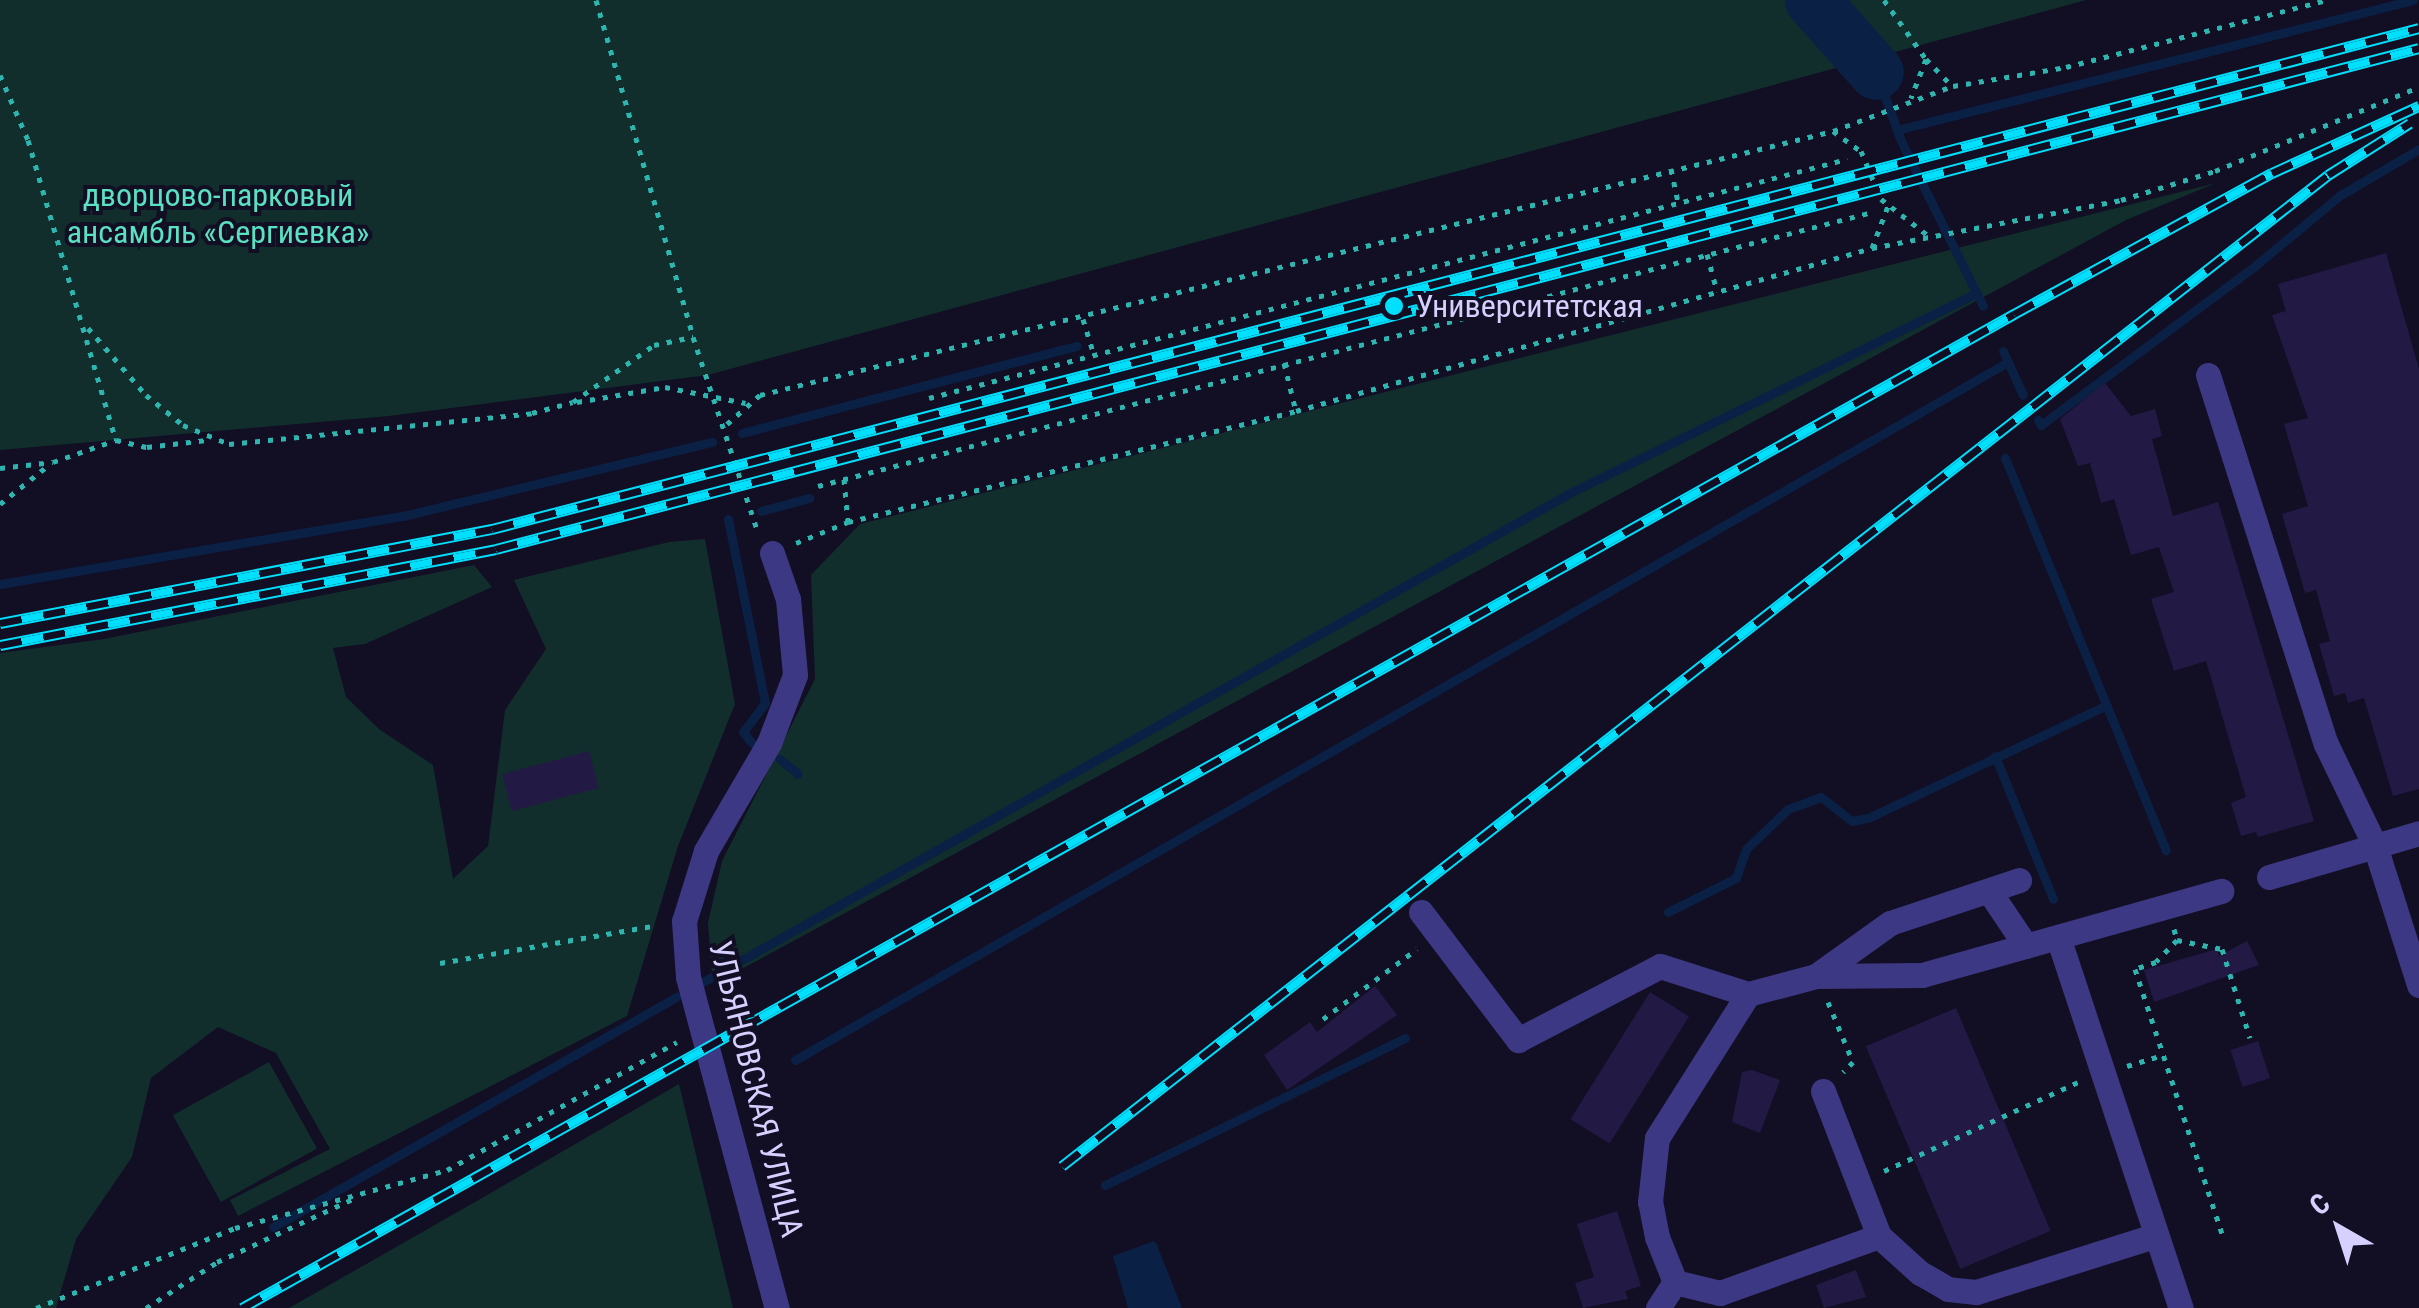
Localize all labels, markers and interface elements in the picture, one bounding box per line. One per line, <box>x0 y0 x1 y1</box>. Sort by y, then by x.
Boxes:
park label: дворцово-парковый ансамбль «Сергиевка» <box>67 177 369 252</box>
place label: Университетская <box>1416 287 1643 325</box>
marker: Университетская <box>1381 293 1407 319</box>
street label: УЛЬЯНОВСКАЯ УЛИЦА <box>701 937 811 1241</box>
north arrow <box>2289 1178 2389 1278</box>
text: С <box>2303 1186 2336 1222</box>

